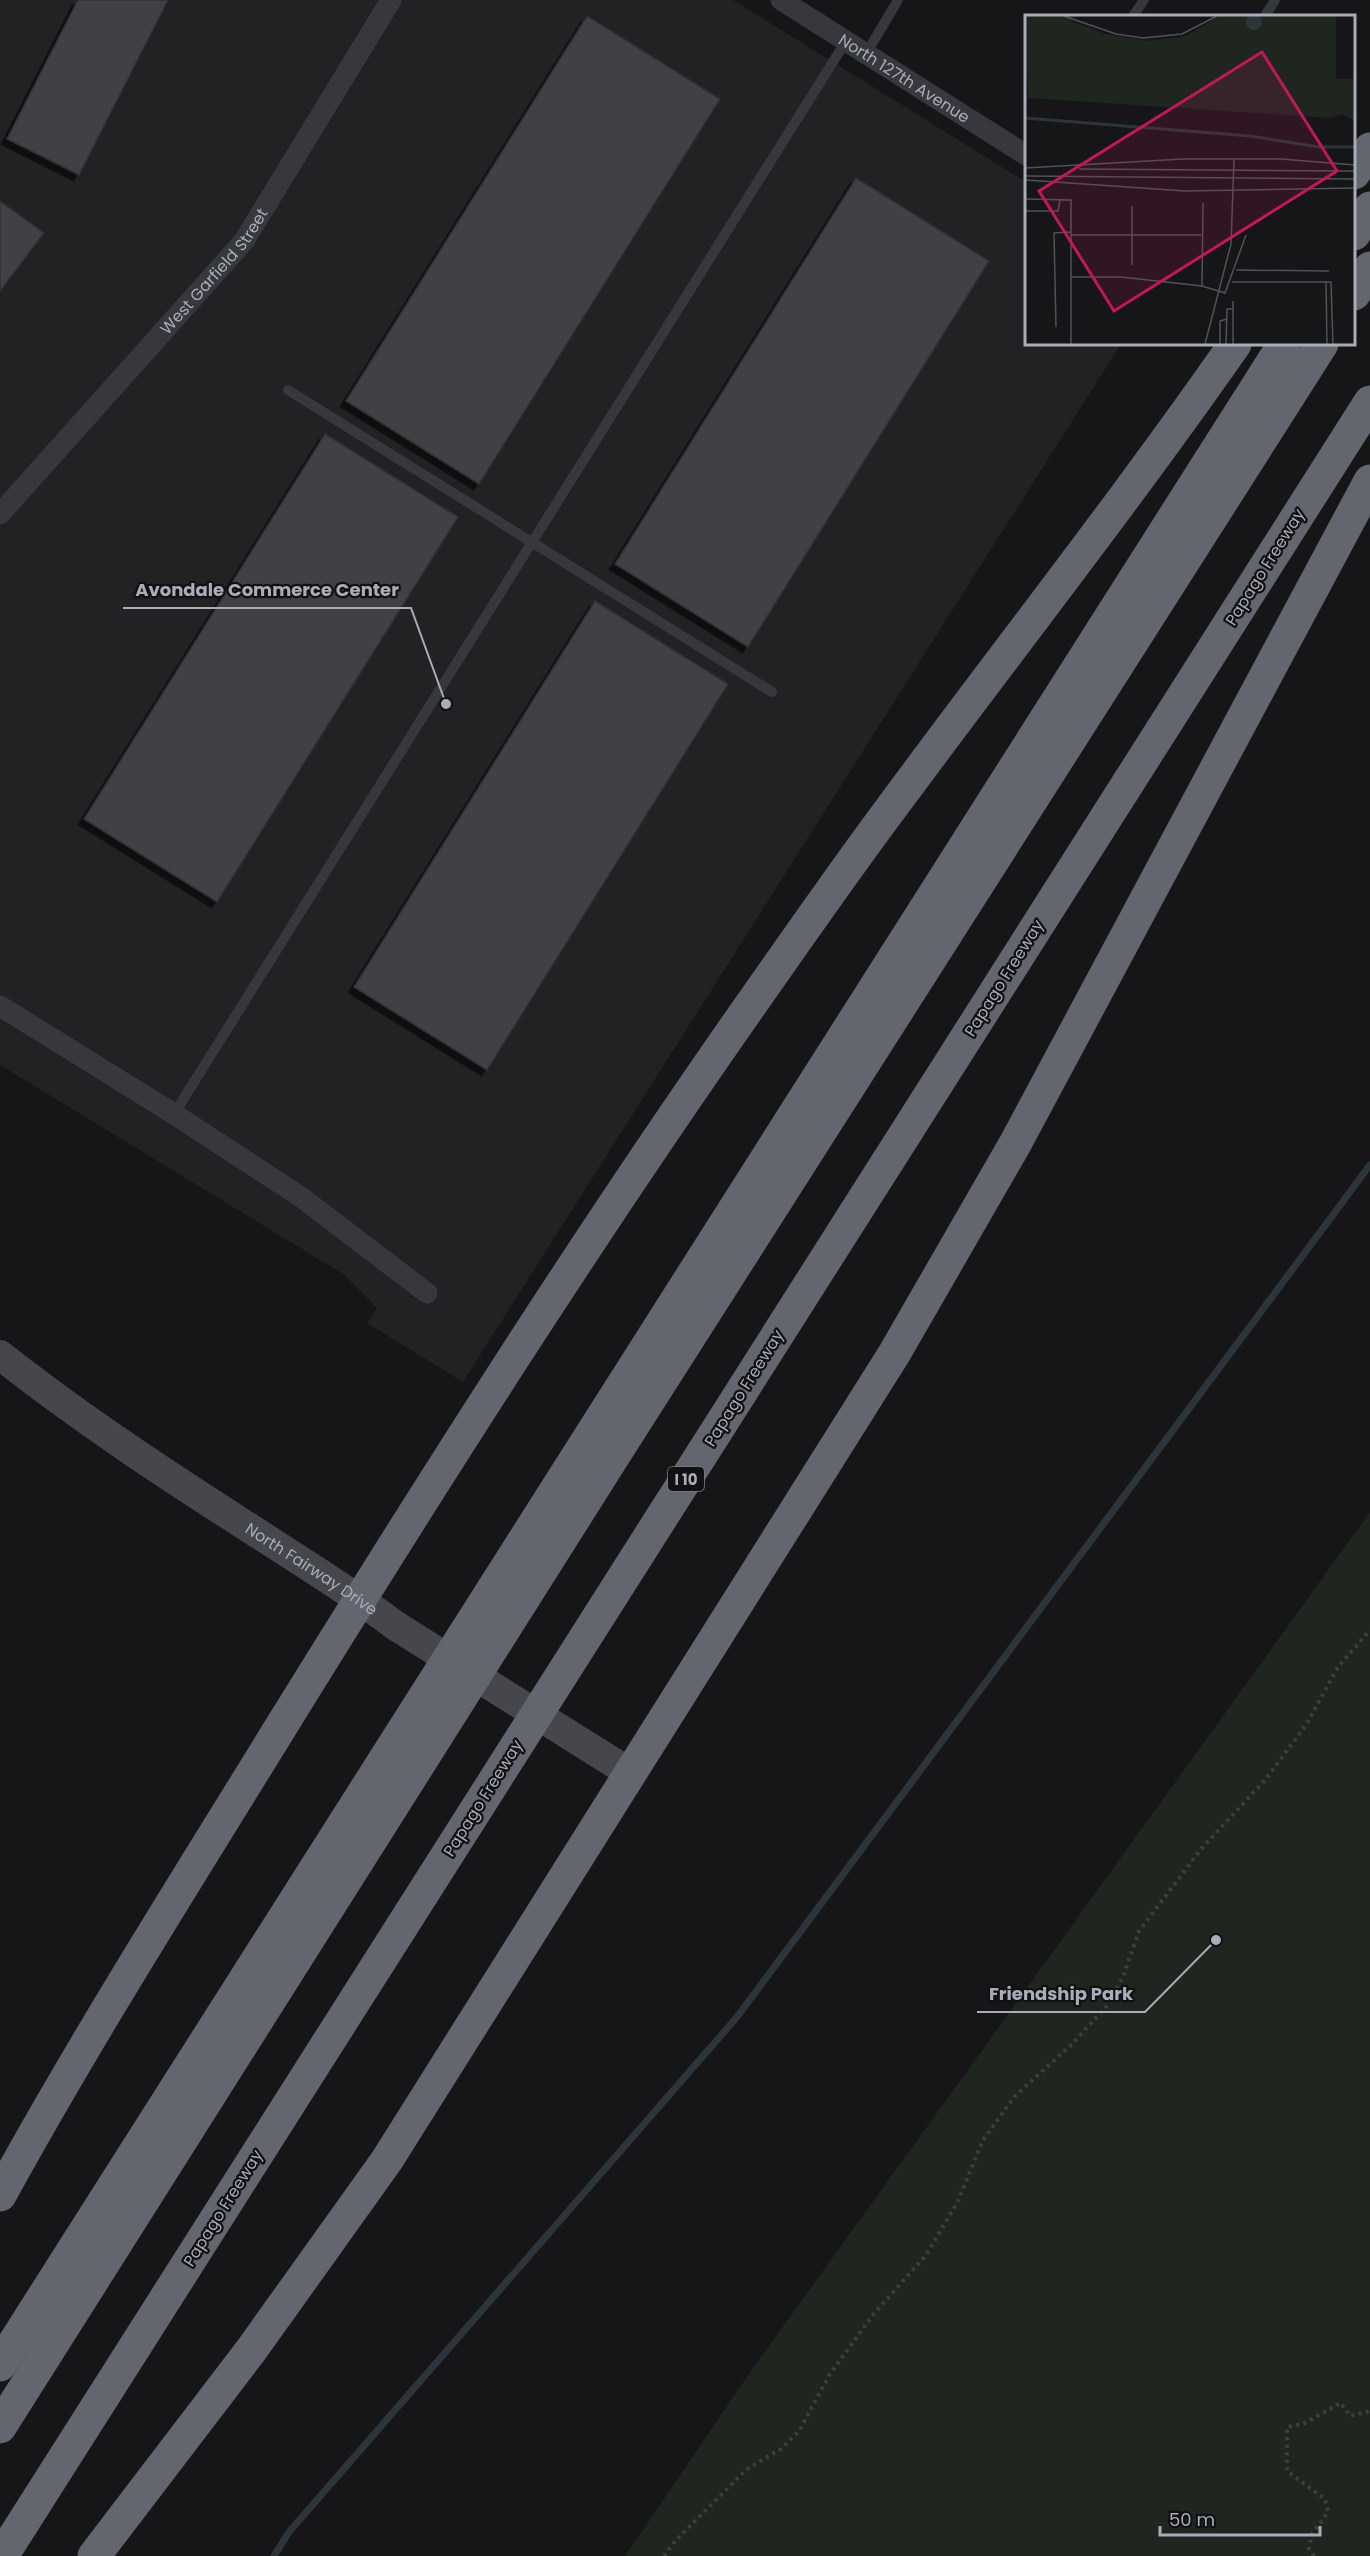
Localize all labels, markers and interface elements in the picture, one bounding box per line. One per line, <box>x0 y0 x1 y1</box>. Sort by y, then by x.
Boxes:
inset map <box>1025 15 1355 345</box>
street label: North 127th Avenue <box>834 28 975 128</box>
street label: West Garfield Street <box>155 203 273 339</box>
street label: Papago Freeway <box>1220 504 1310 630</box>
callout: Avondale Commerce Center <box>123 572 411 608</box>
text: Avondale Commerce Center <box>135 577 399 602</box>
street label: Papago Freeway <box>959 915 1049 1041</box>
street label: Papago Freeway <box>699 1325 789 1451</box>
road number: I 10 <box>668 1467 704 1491</box>
street label: North Fairway Drive <box>241 1517 383 1621</box>
street label: Papago Freeway <box>438 1735 528 1861</box>
callout: Friendship Park <box>977 1976 1145 2012</box>
text: Friendship Park <box>989 1981 1134 2006</box>
street label: Papago Freeway <box>178 2145 268 2271</box>
scale bar <box>1160 2499 1320 2537</box>
text: 50 m <box>1169 2507 1215 2532</box>

